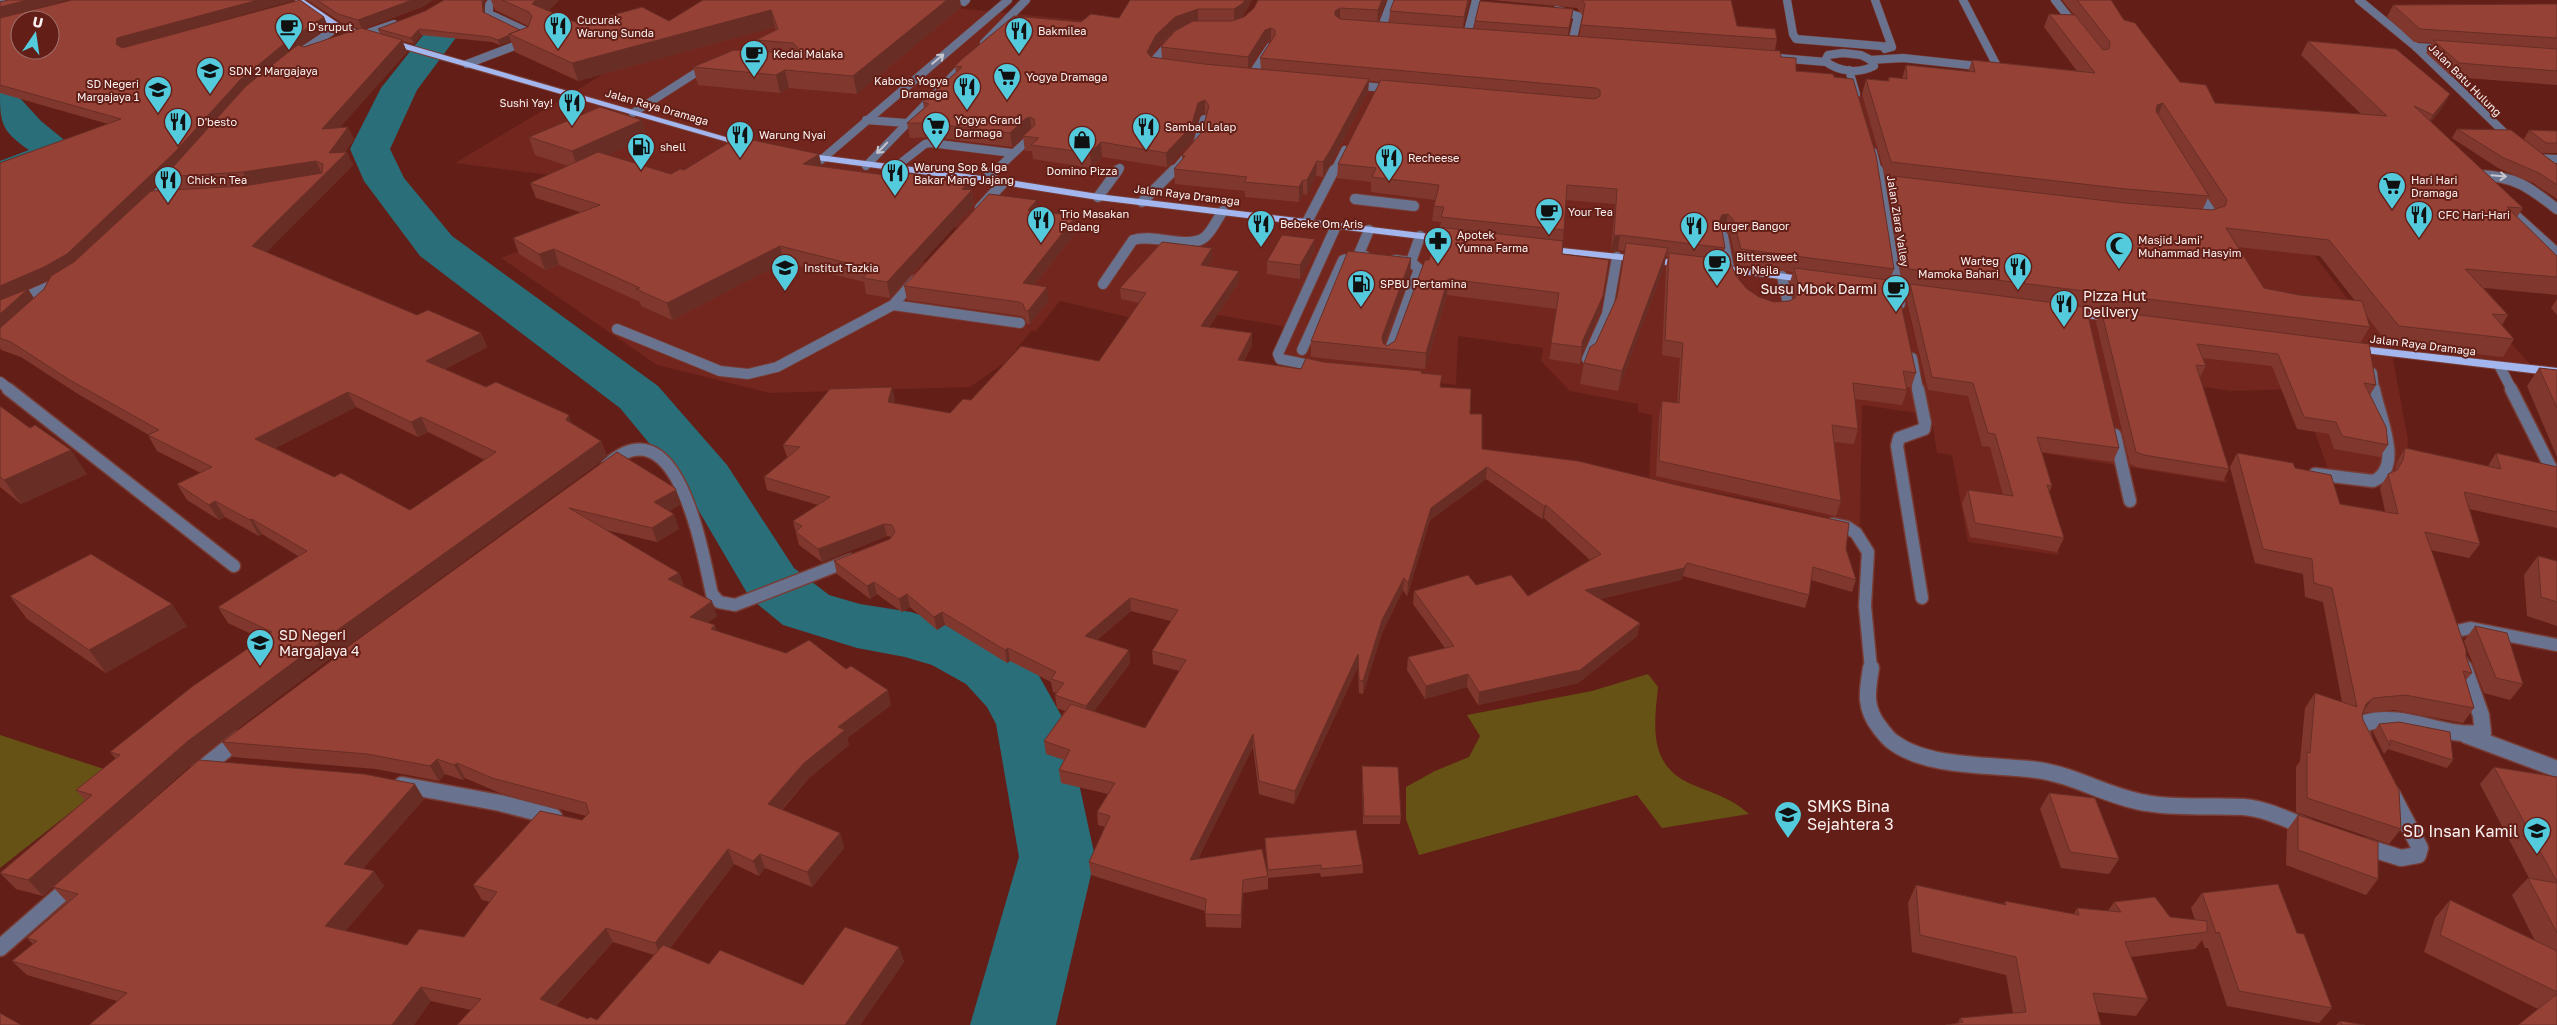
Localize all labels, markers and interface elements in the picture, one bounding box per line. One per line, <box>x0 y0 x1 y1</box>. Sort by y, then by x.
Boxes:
north arrow <box>10 10 60 60</box>
restaurant icon: Cucurak Warung Sunda <box>543 11 573 50</box>
text: U <box>31 12 45 31</box>
cafe icon: D'sruput <box>274 12 304 51</box>
place label: Cucurak Warung Sunda <box>577 13 654 39</box>
restaurant icon: Bakmilea <box>1004 16 1034 55</box>
place label: D'sruput <box>308 20 353 33</box>
place label: Bakmilea <box>1038 24 1087 37</box>
cafe icon: Kedai Malaka <box>739 39 769 78</box>
street label: Jalan Batu Hulung <box>2426 41 2504 119</box>
place label: Kedai Malaka <box>773 47 843 60</box>
one-way arrow <box>931 54 944 65</box>
school or university icon: SDN 2 Margajaya <box>195 56 225 95</box>
supermarket icon: Yogya Dramaga <box>992 62 1022 101</box>
place label: SDN 2 Margajaya <box>229 64 318 77</box>
place label: Yogya Dramaga <box>1026 70 1107 83</box>
restaurant icon: Kabobs Yogya Dramaga <box>952 72 982 111</box>
place label: Kabobs Yogya Dramaga <box>874 74 948 100</box>
school or university icon: SD Negeri Margajaya 1 <box>143 75 173 114</box>
place label: SD Negeri Margajaya 1 <box>77 77 139 103</box>
street label: Jalan Raya Dramaga <box>604 86 710 127</box>
restaurant icon: Sushi Yay! <box>557 88 587 127</box>
place label: Sushi Yay! <box>499 96 553 109</box>
restaurant icon: D'besto <box>163 107 193 146</box>
supermarket icon: Yogya Grand Darmaga <box>921 111 951 150</box>
restaurant icon: Sambal Lalap <box>1131 112 1161 151</box>
place label: Yogya Grand Darmaga <box>955 113 1021 139</box>
place label: D'besto <box>197 115 237 128</box>
restaurant icon: Warung Nyai <box>725 120 755 159</box>
place label: Sambal Lalap <box>1165 120 1237 133</box>
shop icon: Domino Pizza <box>1067 125 1097 164</box>
place label: Warung Nyai <box>759 128 826 141</box>
fuel station icon: shell <box>626 132 656 171</box>
place label: shell <box>660 140 686 153</box>
one-way arrow <box>876 142 888 155</box>
restaurant icon: Recheese <box>1374 143 1404 182</box>
place label: Recheese <box>1408 151 1459 164</box>
restaurant icon: Warung Sop & Iga Bakar Mang Jajang <box>880 158 910 197</box>
place label: Warung Sop & Iga Bakar Mang Jajang <box>914 160 1014 186</box>
place label: Domino Pizza <box>1047 164 1117 177</box>
restaurant icon: Chick n Tea <box>153 165 183 204</box>
supermarket icon: Hari Hari Dramaga <box>2377 171 2407 210</box>
one-way arrow <box>2491 171 2507 181</box>
place label: Chick n Tea <box>187 173 247 186</box>
place label: Hari Hari Dramaga <box>2411 173 2458 199</box>
street label: Jalan Ziara Valley <box>1885 174 1912 268</box>
street label: Jalan Raya Dramaga <box>1133 182 1241 207</box>
cafe icon: Your Tea <box>1534 197 1564 236</box>
restaurant icon: CFC Hari-Hari <box>2404 200 2434 239</box>
restaurant icon: Trio Masakan Padang <box>1026 205 1056 244</box>
place label: Your Tea <box>1568 205 1613 218</box>
place label: Trio Masakan Padang <box>1060 207 1129 233</box>
place label: CFC Hari-Hari <box>2438 208 2510 221</box>
restaurant icon: Bebeke Om Aris <box>1246 209 1276 248</box>
restaurant icon: Burger Bangor <box>1679 211 1709 250</box>
place label: Bebeke Om Aris <box>1280 217 1363 230</box>
place label: Burger Bangor <box>1713 219 1790 232</box>
pharmacy icon: Apotek Yumna Farma <box>1423 226 1453 265</box>
place label: Apotek Yumna Farma <box>1457 228 1528 254</box>
mosque icon: Masjid Jami' Muhammad Hasyim <box>2104 231 2134 270</box>
place label: Masjid Jami' Muhammad Hasyim <box>2138 233 2242 259</box>
cafe icon: Bittersweet by Najla <box>1702 248 1732 287</box>
place label: Bittersweet by Najla <box>1736 250 1797 276</box>
restaurant icon: Warteg Mamoka Bahari <box>2003 252 2033 291</box>
school or university icon: Institut Tazkia <box>770 253 800 292</box>
place label: Warteg Mamoka Bahari <box>1918 254 1999 280</box>
place label: Institut Tazkia <box>804 261 879 274</box>
fuel station icon: SPBU Pertamina <box>1346 269 1376 308</box>
cafe icon: Susu Mbok Darmi <box>1881 274 1911 313</box>
place label: SPBU Pertamina <box>1380 277 1467 290</box>
place label: Susu Mbok Darmi <box>1760 280 1877 297</box>
place label: Pizza Hut Delivery <box>2083 287 2146 320</box>
restaurant icon: Pizza Hut Delivery <box>2049 289 2079 328</box>
street label: Jalan Raya Dramaga <box>2369 332 2477 357</box>
place label: SD Negeri Margajaya 4 <box>279 626 360 659</box>
school or university icon: SD Negeri Margajaya 4 <box>245 628 275 667</box>
place label: SMKS Bina Sejahtera 3 <box>1807 796 1894 834</box>
school or university icon: SMKS Bina Sejahtera 3 <box>1773 800 1803 839</box>
school or university icon: SD Insan Kamil <box>2522 816 2552 855</box>
place label: SD Insan Kamil <box>2403 821 2518 841</box>

